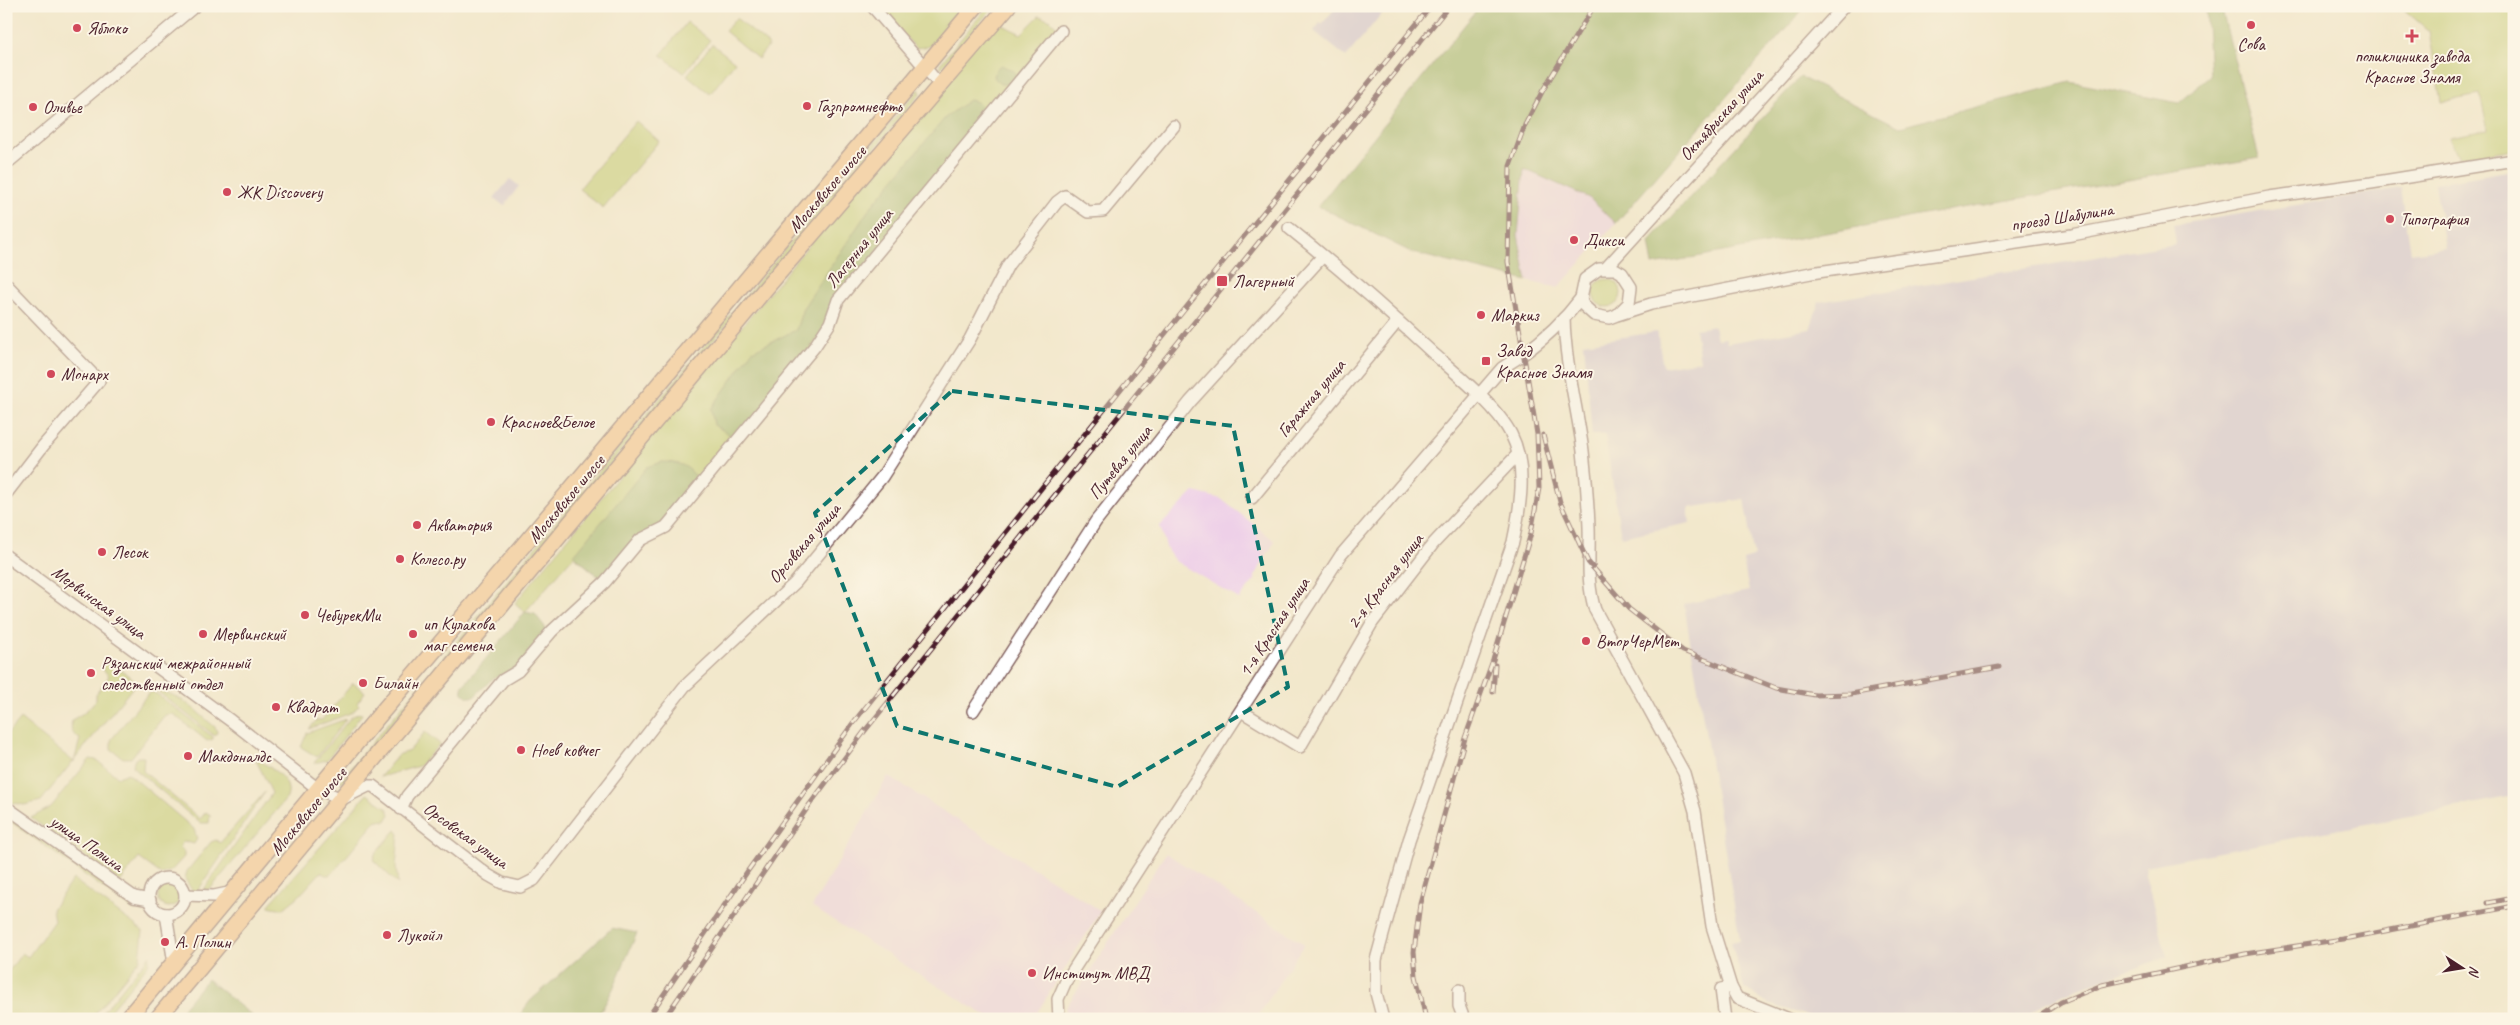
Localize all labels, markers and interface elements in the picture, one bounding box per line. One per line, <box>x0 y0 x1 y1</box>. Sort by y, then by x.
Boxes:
place label: Яблоко <box>87 17 128 39</box>
marker: Сова <box>2245 19 2257 31</box>
marker: Яблоко <box>71 22 83 34</box>
marker: поликлиника завода Красное Знамя <box>2405 29 2419 43</box>
place label: Сова <box>2237 33 2266 55</box>
place label: поликлиника завода Красное Знамя <box>2355 45 2471 88</box>
street label: Октябрьская улица <box>1674 64 1769 165</box>
place label: Газпромнефть <box>817 95 903 118</box>
place label: Оливье <box>43 96 83 118</box>
marker: Газпромнефть <box>801 100 813 112</box>
marker: Оливье <box>27 101 39 113</box>
street label: Московское шоссе <box>783 140 872 237</box>
place label: ЖК Discovery <box>237 181 324 203</box>
marker: ЖК Discovery <box>221 186 233 198</box>
street label: проезд Шабулина <box>2009 198 2116 236</box>
street label: Лагерная улица <box>820 203 898 292</box>
place label: Типография <box>2400 208 2469 230</box>
marker: Типография <box>2384 213 2396 225</box>
place label: Дикси <box>1584 229 1625 251</box>
marker: Дикси <box>1568 234 1580 246</box>
place label: Лагерный <box>1233 270 1295 292</box>
marker: Лагерный <box>1215 274 1229 288</box>
place label: Маркиз <box>1491 304 1540 326</box>
marker: Маркиз <box>1475 309 1487 321</box>
place label: Завод Красное Знамя <box>1496 340 1593 383</box>
street label: Гаражная улица <box>1272 354 1351 441</box>
marker: Завод Красное Знамя <box>1480 355 1492 367</box>
place label: Монарх <box>61 363 110 385</box>
marker: Монарх <box>45 368 57 380</box>
place label: Красное&Белое <box>501 411 595 433</box>
marker: Красное&Белое <box>485 416 497 428</box>
street label: Путевая улица <box>1083 420 1157 504</box>
street label: Московское шоссе <box>523 450 610 548</box>
street label: Орсовская улица <box>763 497 846 588</box>
place label: Акватория <box>427 514 493 536</box>
marker: Акватория <box>411 519 423 531</box>
street label: 2-я Красная улица <box>1342 528 1429 633</box>
place label: Лесок <box>112 541 149 563</box>
marker: Лесок <box>96 546 108 558</box>
place label: Колесо.ру <box>410 548 467 570</box>
marker: Колесо.ру <box>394 553 406 565</box>
street label: Мервинская улица <box>48 560 151 644</box>
street label: 1-я Красная улица <box>1234 572 1315 681</box>
place label: ЧебурекМи <box>315 604 381 626</box>
marker: ЧебурекМи <box>299 609 311 621</box>
place label: ип Кулакова маг семена <box>423 613 496 656</box>
place label: Мервинский <box>213 623 288 645</box>
marker: Мервинский <box>197 628 209 640</box>
marker: ип Кулакова маг семена <box>407 628 419 640</box>
place label: ВторЧерМет <box>1596 630 1680 652</box>
marker: ВторЧерМет <box>1580 635 1592 647</box>
place label: Рязанский межрайонный следственный отдел <box>101 652 252 695</box>
marker: Рязанский межрайонный следственный отдел <box>85 667 97 679</box>
place label: Билайн <box>373 672 419 694</box>
marker: Билайн <box>357 677 369 689</box>
place label: Квадрат <box>286 696 339 718</box>
marker: Квадрат <box>270 701 282 713</box>
place label: Ноев ковчег <box>531 739 601 761</box>
marker: Ноев ковчег <box>515 744 527 756</box>
place label: Макдоналдс <box>198 745 272 767</box>
marker: Макдоналдс <box>182 750 194 762</box>
street label: Московское шоссе <box>265 762 352 860</box>
street label: Орсовская улица <box>419 797 514 874</box>
street label: улица Полина <box>45 809 129 877</box>
place label: Лукойл <box>397 924 443 946</box>
marker: Лукойл <box>381 929 393 941</box>
place label: А. Полин <box>175 931 232 953</box>
marker: А. Полин <box>159 936 171 948</box>
north arrow <box>2438 942 2488 992</box>
place label: Институт МВД <box>1042 962 1151 984</box>
text: N <box>2465 965 2483 979</box>
marker: Институт МВД <box>1026 967 1038 979</box>

